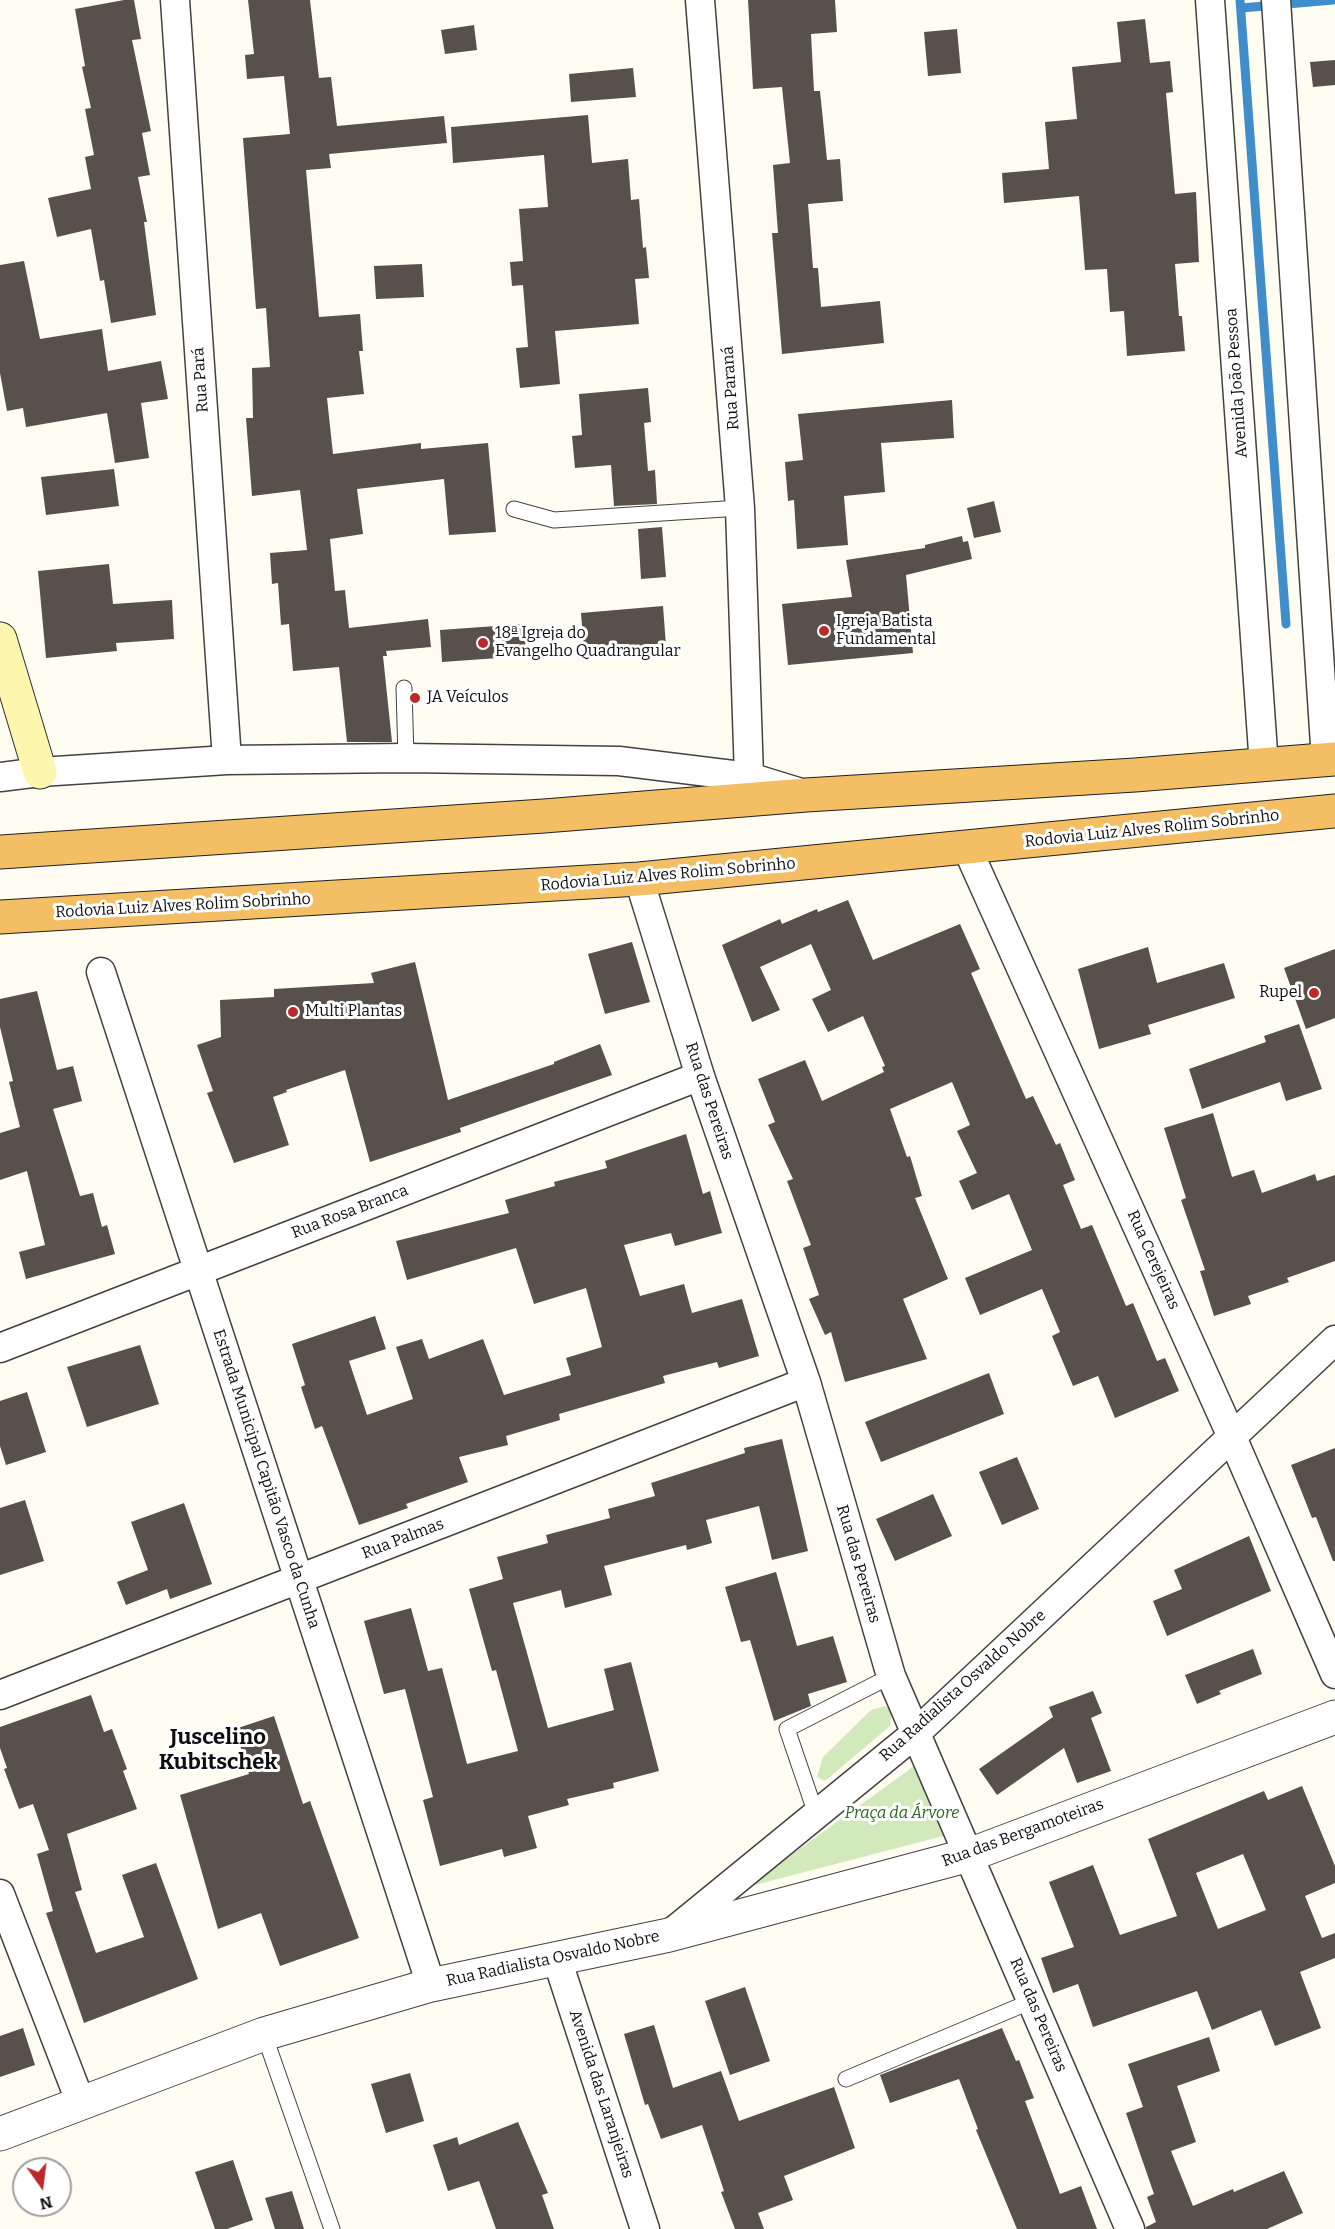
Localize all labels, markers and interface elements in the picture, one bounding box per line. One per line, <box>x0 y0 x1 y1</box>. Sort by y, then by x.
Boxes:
street label: Avenida João Pessoa <box>1222 307 1252 459</box>
street label: Rua Paraná <box>718 345 744 431</box>
street label: Rua Pará <box>189 347 213 413</box>
place label: Igreja Batista Fundamental <box>836 612 936 650</box>
place label: 18ª Igreja do Evangelho Quadrangular <box>495 624 680 662</box>
marker: Igreja Batista Fundamental <box>817 624 831 638</box>
marker: 18ª Igreja do Evangelho Quadrangular <box>476 636 490 650</box>
place label: JA Veículos <box>427 688 509 708</box>
marker: JA Veículos <box>408 691 422 705</box>
street label: Rodovia Luiz Alves Rolim Sobrinho <box>1024 806 1280 852</box>
street label: Rodovia Luiz Alves Rolim Sobrinho <box>540 854 796 896</box>
street label: Rodovia Luiz Alves Rolim Sobrinho <box>55 890 311 922</box>
place label: Rupel <box>1259 983 1302 1003</box>
marker: Rupel <box>1307 986 1321 1000</box>
place label: Multi Plantas <box>305 1002 402 1022</box>
marker: Multi Plantas <box>286 1005 300 1019</box>
street label: Rua das Pereiras <box>681 1040 737 1162</box>
street label: Rua Rosa Branca <box>289 1181 411 1243</box>
street label: Rua Cerejeiras <box>1123 1207 1183 1313</box>
street label: Estrada Municipal Capitão Vasco da Cunha <box>208 1327 324 1631</box>
street label: Rua das Pereiras <box>832 1503 884 1625</box>
street label: Rua Palmas <box>359 1515 447 1563</box>
street label: Rua Radialista Osvaldo Nobre <box>876 1606 1050 1766</box>
district label: Juscelino Kubitschek <box>159 1725 277 1777</box>
street label: Rua das Bergamoteiras <box>940 1795 1106 1871</box>
park label: Praça da Árvore <box>845 1804 959 1824</box>
street label: Rua Radialista Osvaldo Nobre <box>445 1927 661 1991</box>
street label: Rua das Pereiras <box>1005 1955 1071 2075</box>
street label: Avenida das Laranjeiras <box>565 2007 637 2181</box>
north arrow <box>12 2157 72 2217</box>
text: N <box>38 2192 54 2214</box>

